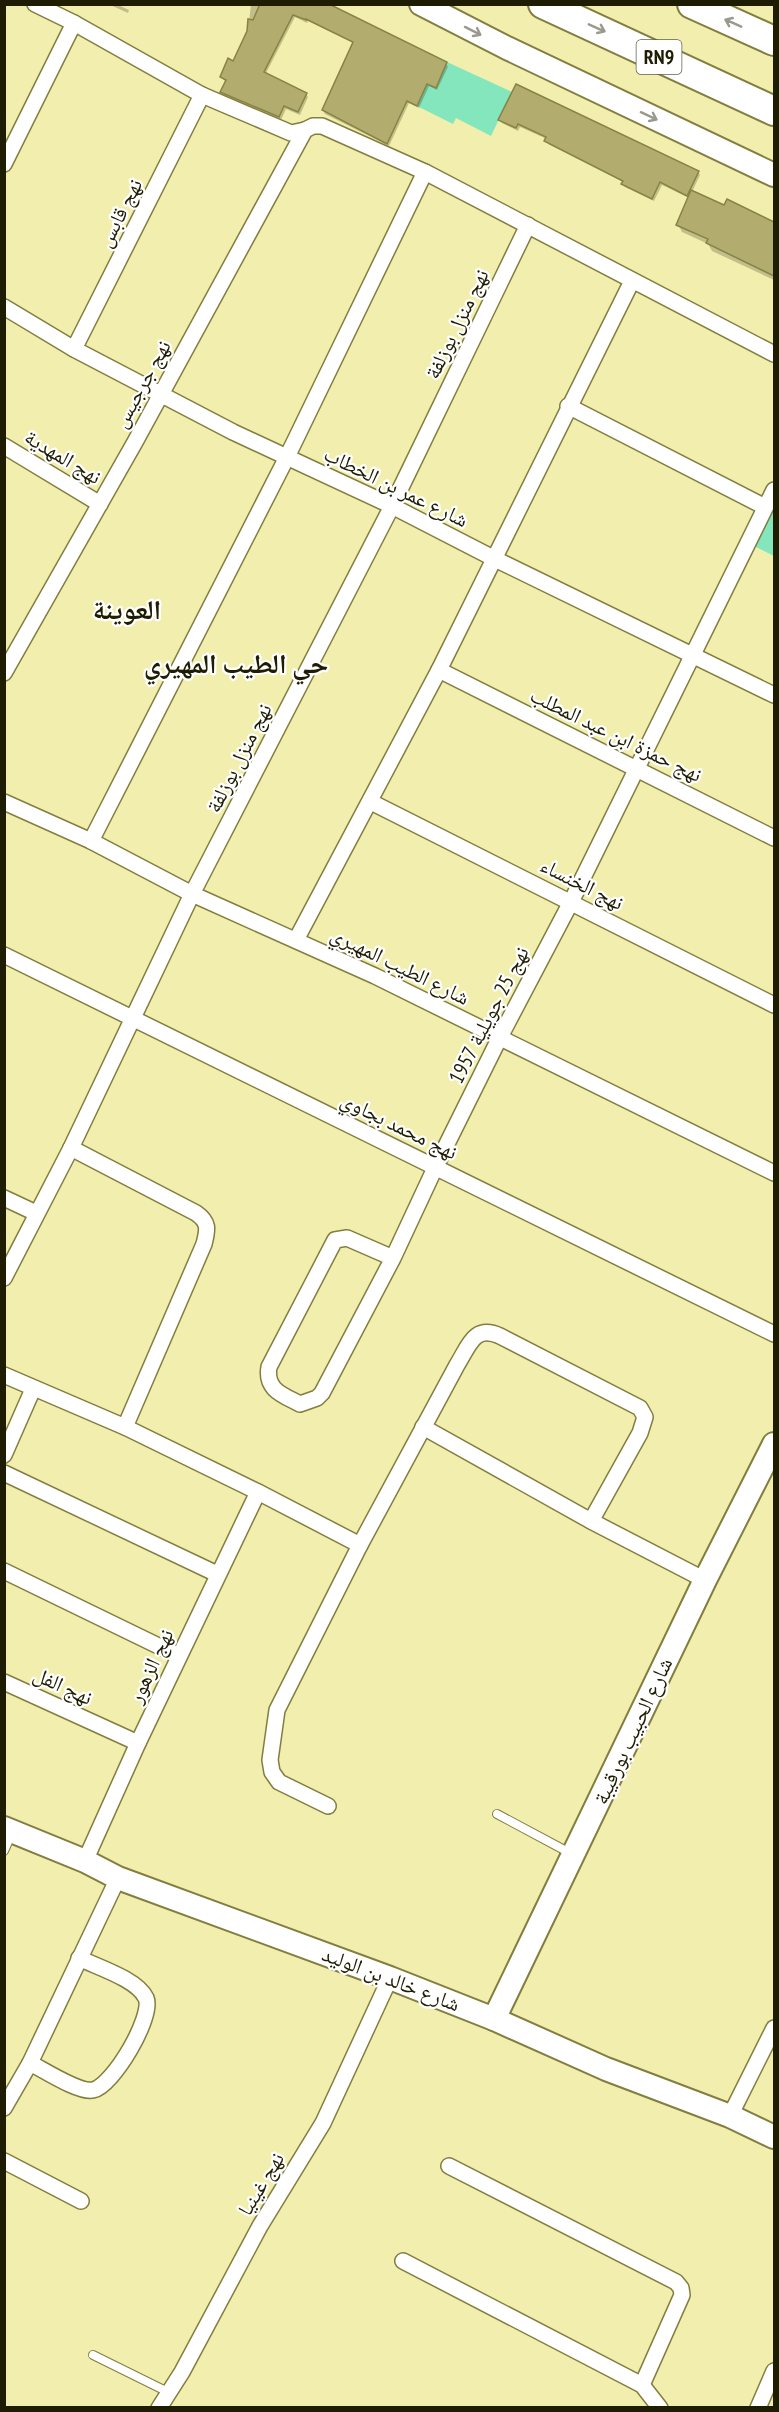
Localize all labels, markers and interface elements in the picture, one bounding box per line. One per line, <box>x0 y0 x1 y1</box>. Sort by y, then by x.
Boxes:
one-way arrow <box>725 17 743 28</box>
one-way arrow <box>587 23 605 35</box>
one-way arrow <box>464 26 482 37</box>
road number: RN9 <box>636 40 682 74</box>
one-way arrow <box>639 110 657 122</box>
street label: نهج قابس <box>91 174 148 252</box>
street label: نهج منزل بوزلفة <box>418 264 495 383</box>
street label: نهج جرجيس <box>106 335 177 432</box>
street label: نهج المهدية <box>20 423 107 490</box>
street label: شارع عمر بن الخطاب <box>320 440 473 533</box>
district label: العوينة <box>93 592 161 626</box>
district label: حي الطيب المهيري <box>144 646 328 685</box>
street label: نهج حمزة ابن عبد المطلب <box>526 681 707 788</box>
street label: نهج منزل بوزلفة <box>199 699 278 817</box>
street label: نهج الخنساء <box>536 851 629 916</box>
street label: شارع الطيب المهيري <box>325 920 474 1014</box>
street label: نهج 25 جويلية 1957 <box>442 942 535 1088</box>
street label: نهج محمد بجاوي <box>335 1086 462 1168</box>
street label: نهج الزهور <box>121 1624 179 1708</box>
street label: شارع الحبيب بورقيبة <box>587 1653 678 1808</box>
street label: نهج الفل <box>29 1660 97 1711</box>
street label: شارع خالد بن الوليد <box>318 1940 464 2017</box>
street label: نهج غينيا <box>231 2147 290 2220</box>

